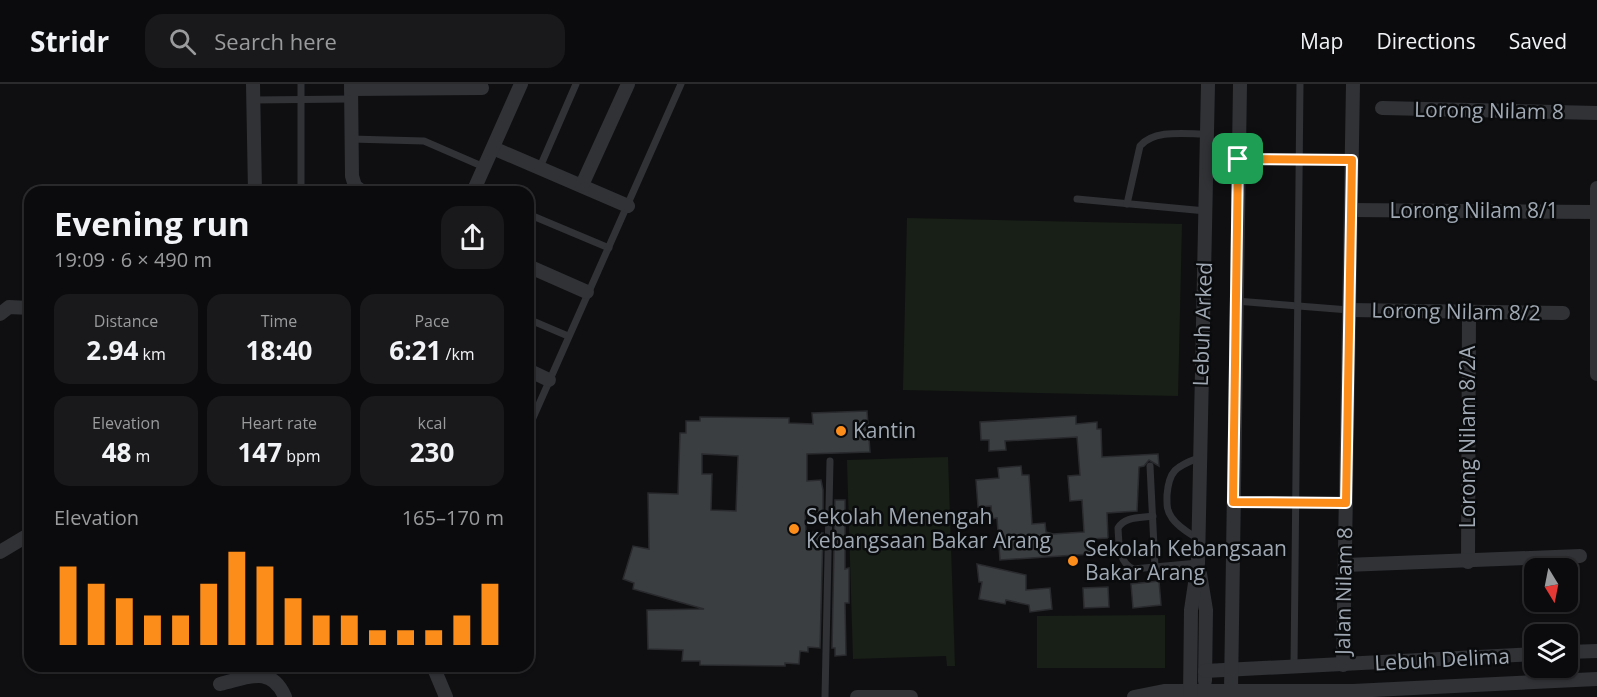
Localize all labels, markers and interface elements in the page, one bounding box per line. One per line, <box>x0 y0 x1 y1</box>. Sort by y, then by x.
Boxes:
search box <box>145 14 565 68</box>
text: Stridr <box>30 22 109 60</box>
icon: search <box>166 25 199 58</box>
text: Search here <box>214 26 337 56</box>
text: Map <box>1300 27 1343 55</box>
text: Directions <box>1376 27 1476 55</box>
text: Saved <box>1509 27 1567 55</box>
street label: Lorong Nilam 8 <box>1414 95 1564 125</box>
pin <box>1212 133 1263 184</box>
icon: arrive <box>1221 142 1254 175</box>
street label: Lorong Nilam 8/1 <box>1389 196 1559 224</box>
text: Evening run <box>54 201 250 246</box>
button: share <box>441 206 504 269</box>
text: 19:09 · 6 × 490 m <box>54 246 212 273</box>
street label: Lebuh Arked <box>1186 261 1218 387</box>
street label: Lorong Nilam 8/2 <box>1371 296 1541 326</box>
text: Distance <box>94 310 158 332</box>
text: Time <box>261 310 297 332</box>
text: Pace <box>414 310 450 332</box>
text: 2.94 <box>86 332 138 368</box>
text: 18:40 <box>246 332 312 368</box>
text: 6:21 <box>389 332 441 368</box>
text: km <box>138 343 166 365</box>
text: /km <box>441 343 475 365</box>
street label: Lorong Nilam 8/2A <box>1453 345 1481 528</box>
text: Elevation <box>92 412 160 434</box>
text: Heart rate <box>241 412 317 434</box>
text: kcal <box>418 412 447 434</box>
place label: Kantin <box>853 416 916 444</box>
marker: Kantin <box>834 424 848 438</box>
text: 48 <box>102 434 131 470</box>
text: 147 <box>237 434 282 470</box>
text: 230 <box>410 434 454 470</box>
text: m <box>131 445 150 467</box>
text: bpm <box>282 445 321 467</box>
place label: Sekolah Menengah Kebangsaan Bakar Arang <box>806 502 1051 554</box>
text: Elevation <box>54 504 139 531</box>
text: 165–170 m <box>402 504 504 531</box>
marker: Sekolah Menengah Kebangsaan Bakar Arang <box>787 522 801 536</box>
street label: Jalan Nilam 8 <box>1328 527 1358 657</box>
place label: Sekolah Kebangsaan Bakar Arang <box>1085 534 1287 586</box>
marker: Sekolah Kebangsaan Bakar Arang <box>1066 554 1080 568</box>
north arrow <box>1524 558 1578 612</box>
map controls <box>1524 558 1578 678</box>
button: layers <box>1524 624 1578 678</box>
street label: Lebuh Delima <box>1374 641 1510 677</box>

